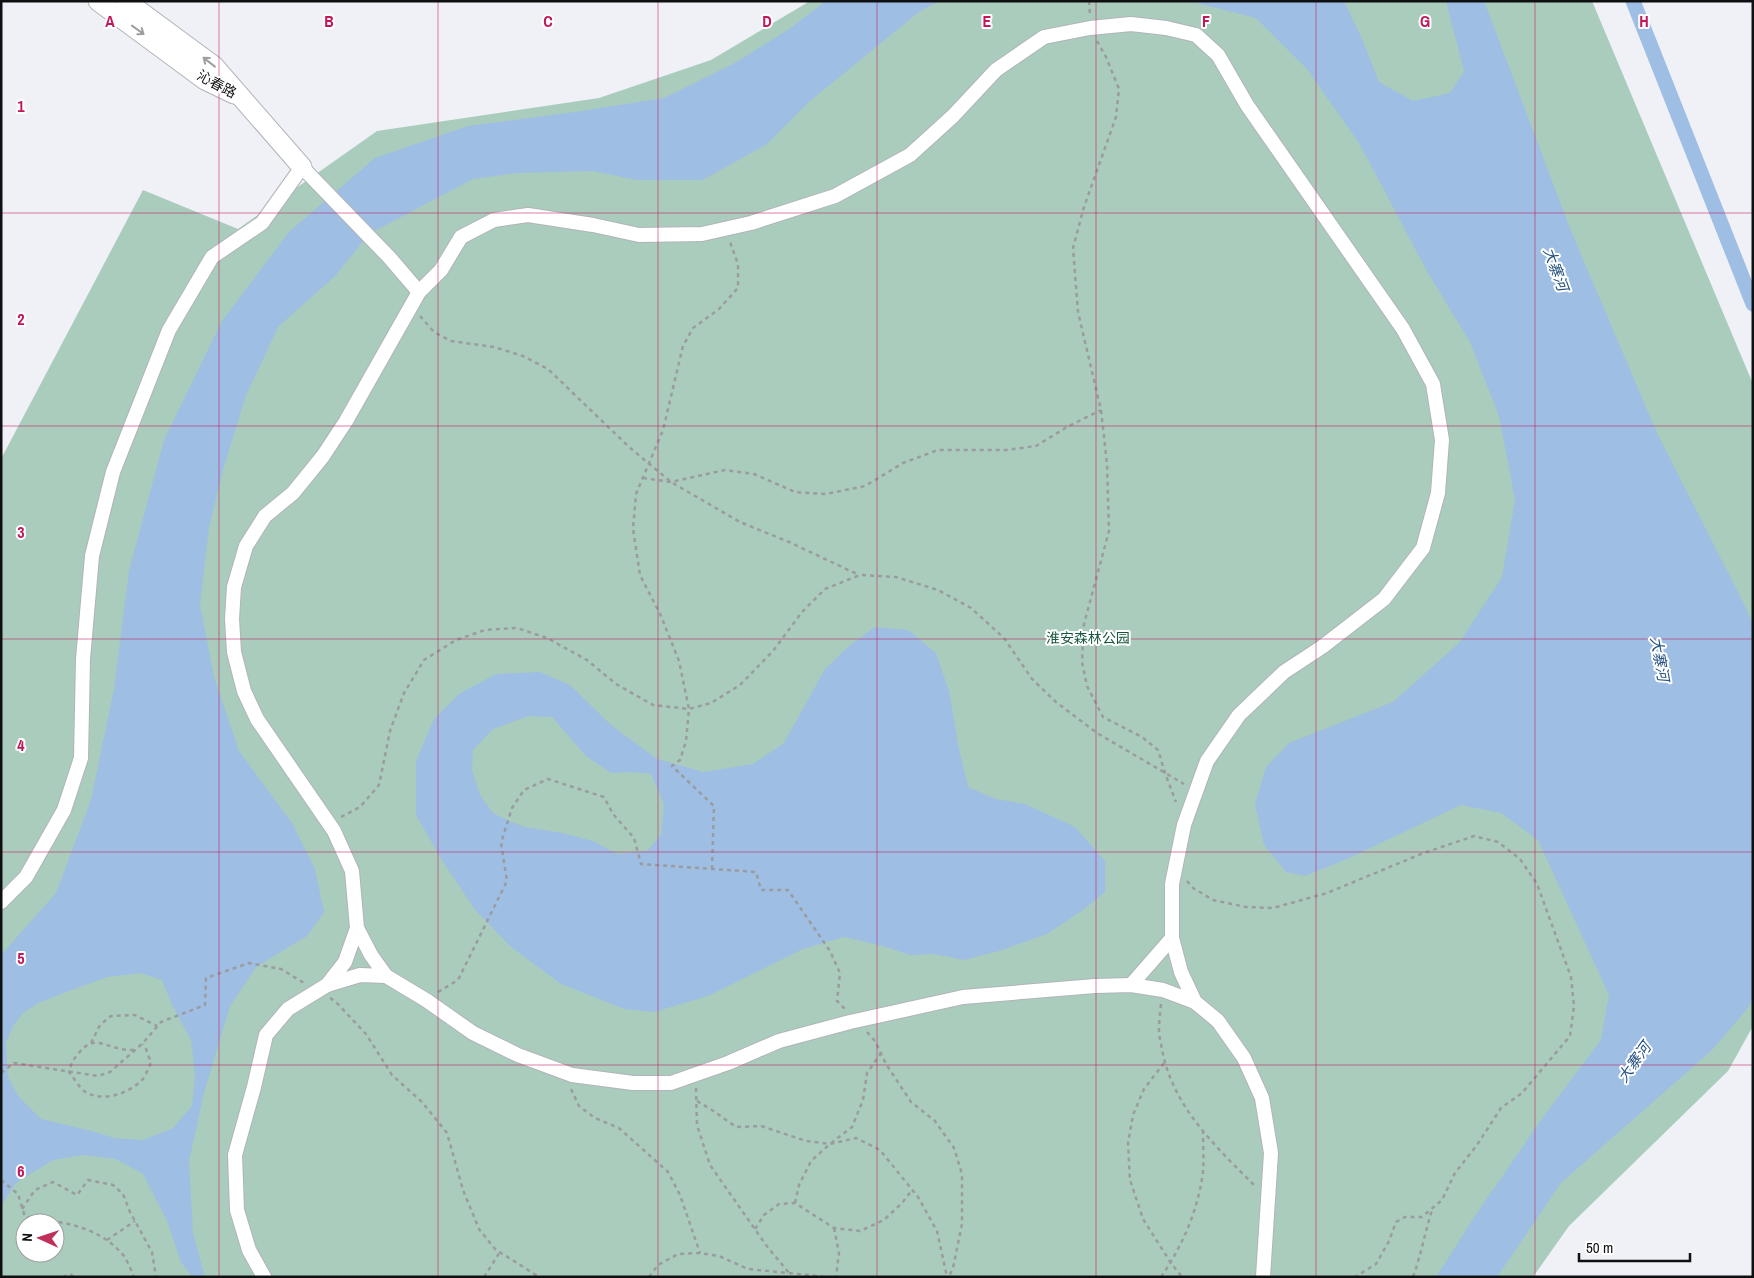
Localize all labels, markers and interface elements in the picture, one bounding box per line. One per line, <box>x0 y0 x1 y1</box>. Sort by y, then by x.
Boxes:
text: A <box>105 10 115 32</box>
text: B <box>324 10 334 32</box>
text: C <box>543 10 553 32</box>
text: D <box>762 10 772 32</box>
text: E <box>983 10 992 32</box>
text: F <box>1202 10 1210 32</box>
text: G <box>1420 10 1430 32</box>
text: H <box>1639 10 1649 32</box>
one-way arrow <box>131 25 145 35</box>
one-way arrow <box>202 57 215 68</box>
street label: 沁春路 <box>194 66 240 102</box>
text: 1 <box>17 95 25 117</box>
water label: 大寨河 <box>1538 244 1575 297</box>
text: 2 <box>17 308 25 330</box>
text: 3 <box>17 521 25 543</box>
park label: 淮安森林公园 <box>1046 629 1130 647</box>
water label: 大寨河 <box>1646 635 1675 686</box>
text: 4 <box>17 734 25 756</box>
text: 5 <box>17 947 25 969</box>
water label: 大寨河 <box>1612 1035 1657 1086</box>
text: 6 <box>17 1160 25 1182</box>
north arrow <box>15 1213 65 1263</box>
scale bar <box>1579 1230 1690 1262</box>
text: N <box>18 1233 36 1242</box>
text: 50 m <box>1586 1237 1613 1258</box>

